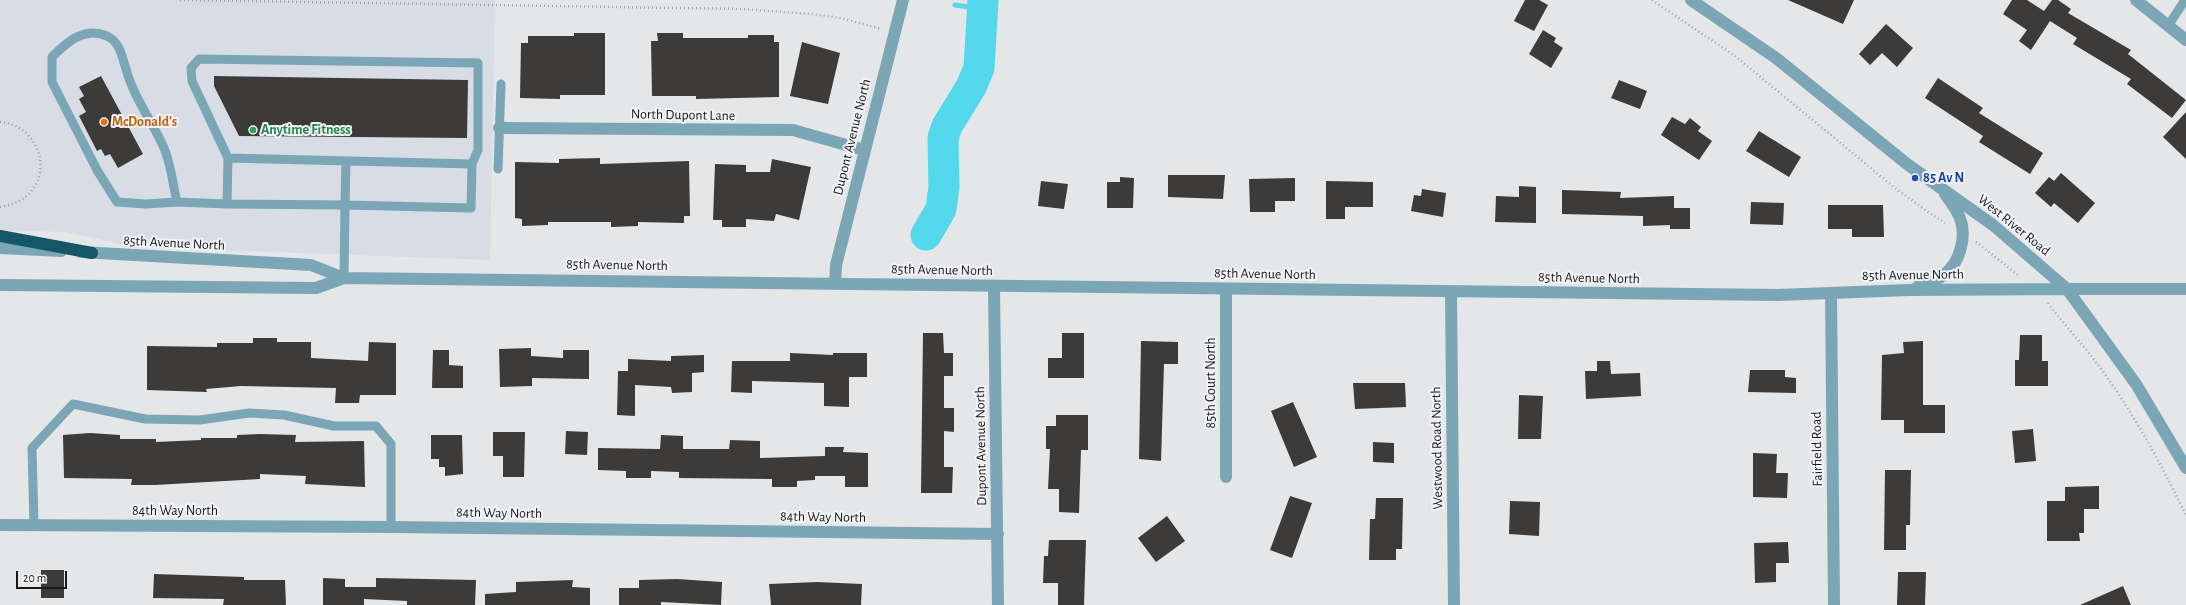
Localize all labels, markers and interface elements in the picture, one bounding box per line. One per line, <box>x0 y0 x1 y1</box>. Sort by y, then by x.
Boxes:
street label: Dupont Avenue North <box>829 77 875 197</box>
street label: North Dupont Lane <box>631 106 735 124</box>
place label: McDonald's <box>112 114 177 130</box>
marker: McDonald's <box>99 117 109 127</box>
place label: Anytime Fitness <box>261 122 351 138</box>
marker: Anytime Fitness <box>248 125 258 135</box>
place label: 85 Av N <box>1923 170 1964 186</box>
marker: 85 Av N <box>1910 173 1920 183</box>
street label: West River Road <box>1974 191 2054 259</box>
street label: 85th Avenue North <box>123 232 225 254</box>
street label: 85th Avenue North <box>566 256 668 274</box>
street label: 85th Avenue North <box>891 261 993 279</box>
street label: 85th Avenue North <box>1214 265 1316 283</box>
street label: 85th Avenue North <box>1862 266 1964 284</box>
street label: 85th Avenue North <box>1538 269 1640 287</box>
street label: 85th Court North <box>1203 338 1219 428</box>
street label: Dupont Avenue North <box>972 386 990 506</box>
street label: Westwood Road North <box>1428 386 1446 510</box>
street label: Fairfield Road <box>1808 411 1826 487</box>
street label: 84th Way North <box>132 503 218 519</box>
street label: 84th Way North <box>456 504 542 522</box>
street label: 84th Way North <box>780 508 866 526</box>
scale bar <box>18 563 69 589</box>
text: 20 m <box>23 572 46 584</box>

